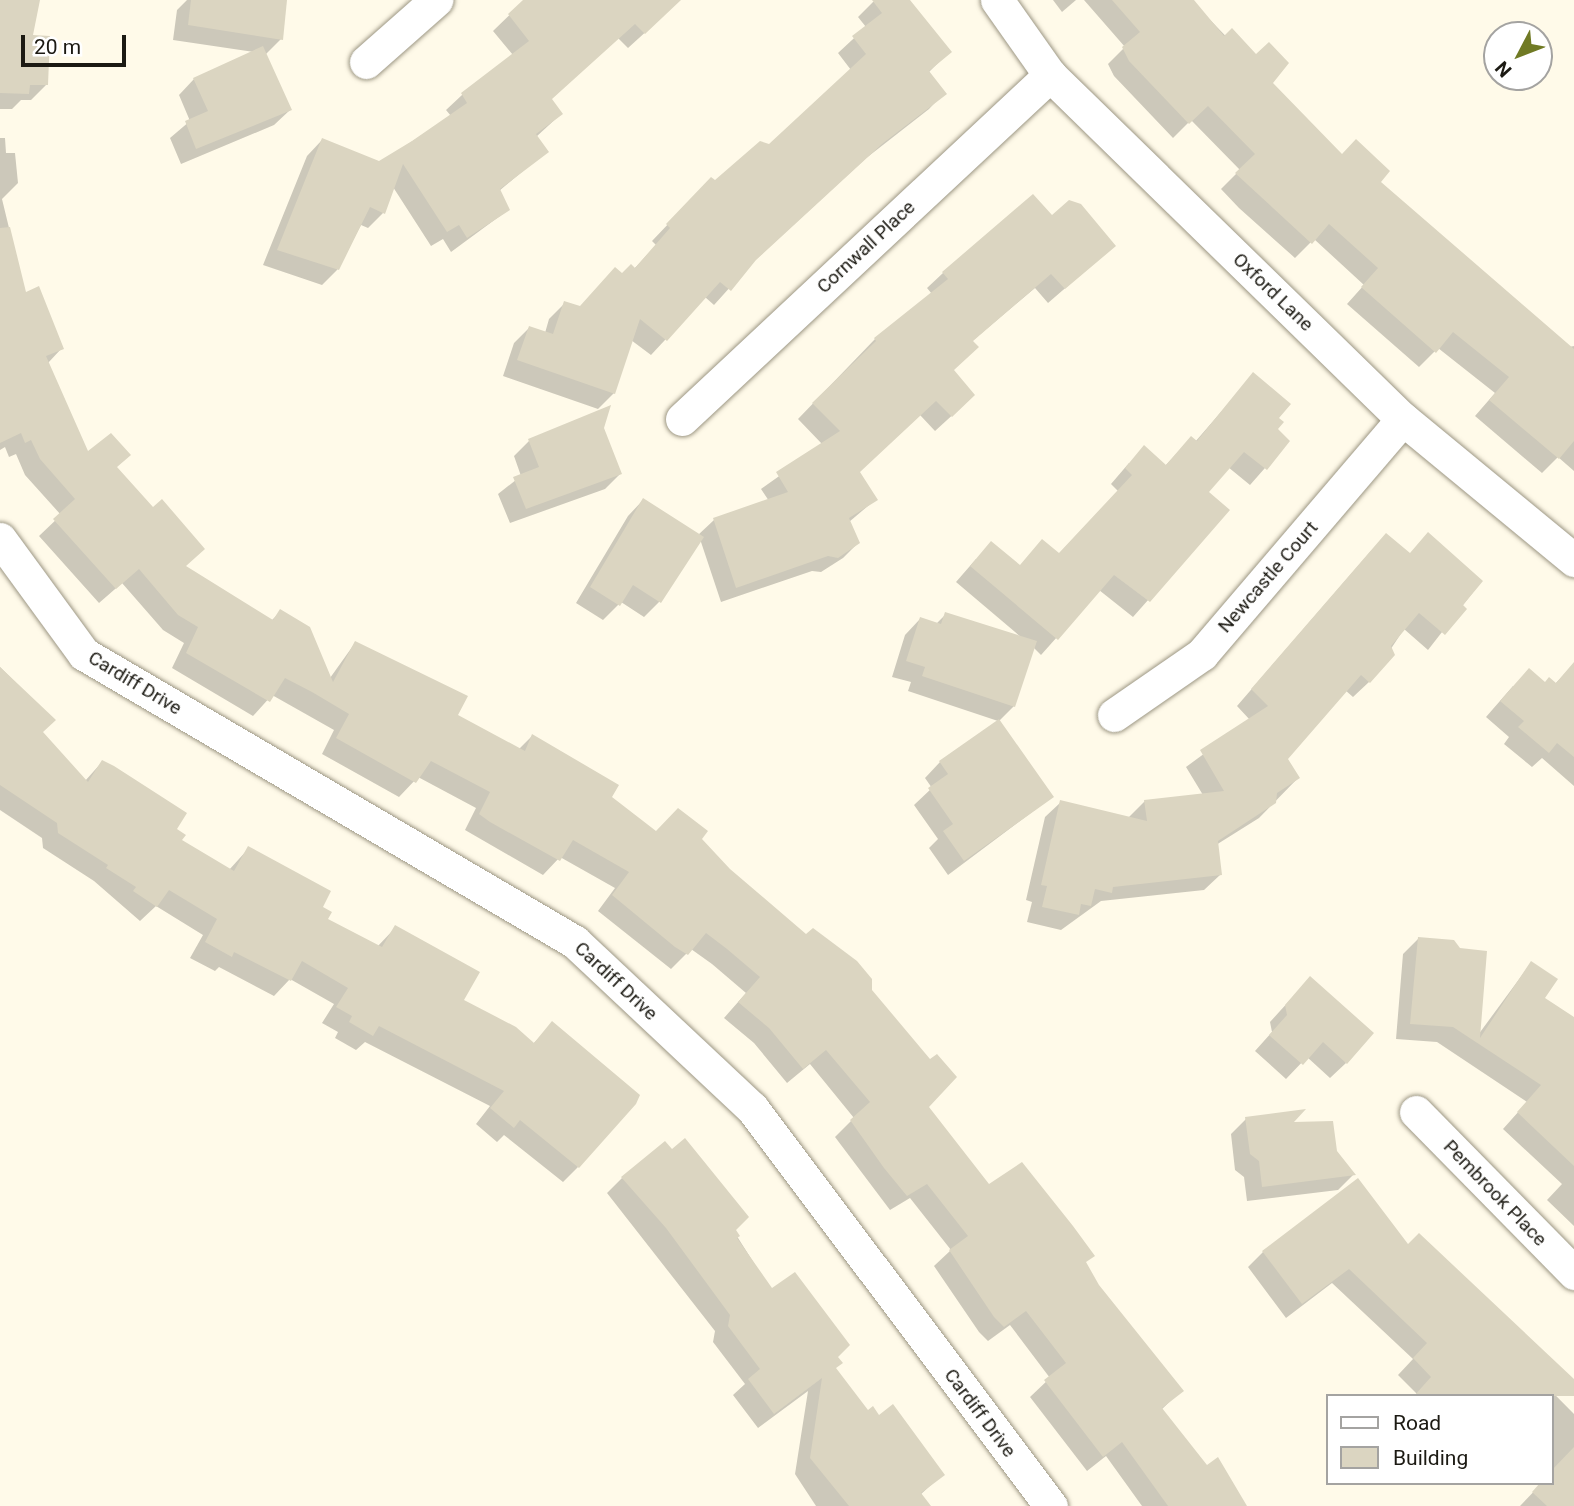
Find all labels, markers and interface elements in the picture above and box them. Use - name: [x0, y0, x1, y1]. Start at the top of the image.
- scale bar: [24, 21, 130, 65]
- north arrow: [1483, 21, 1553, 91]
- text: 20 m: [34, 35, 81, 59]
- text: N: [1490, 56, 1517, 82]
- street label: Cornwall Place: [812, 196, 920, 298]
- street label: Oxford Lane: [1228, 248, 1318, 336]
- street label: Newcastle Court: [1213, 517, 1323, 637]
- street label: Cardiff Drive: [84, 646, 186, 720]
- street label: Cardiff Drive: [570, 937, 662, 1025]
- street label: Pembrook Place: [1439, 1135, 1551, 1251]
- street label: Cardiff Drive: [939, 1364, 1021, 1462]
- legend: [1326, 1394, 1553, 1485]
- text: Road: [1393, 1411, 1441, 1435]
- text: Building: [1393, 1446, 1468, 1470]

